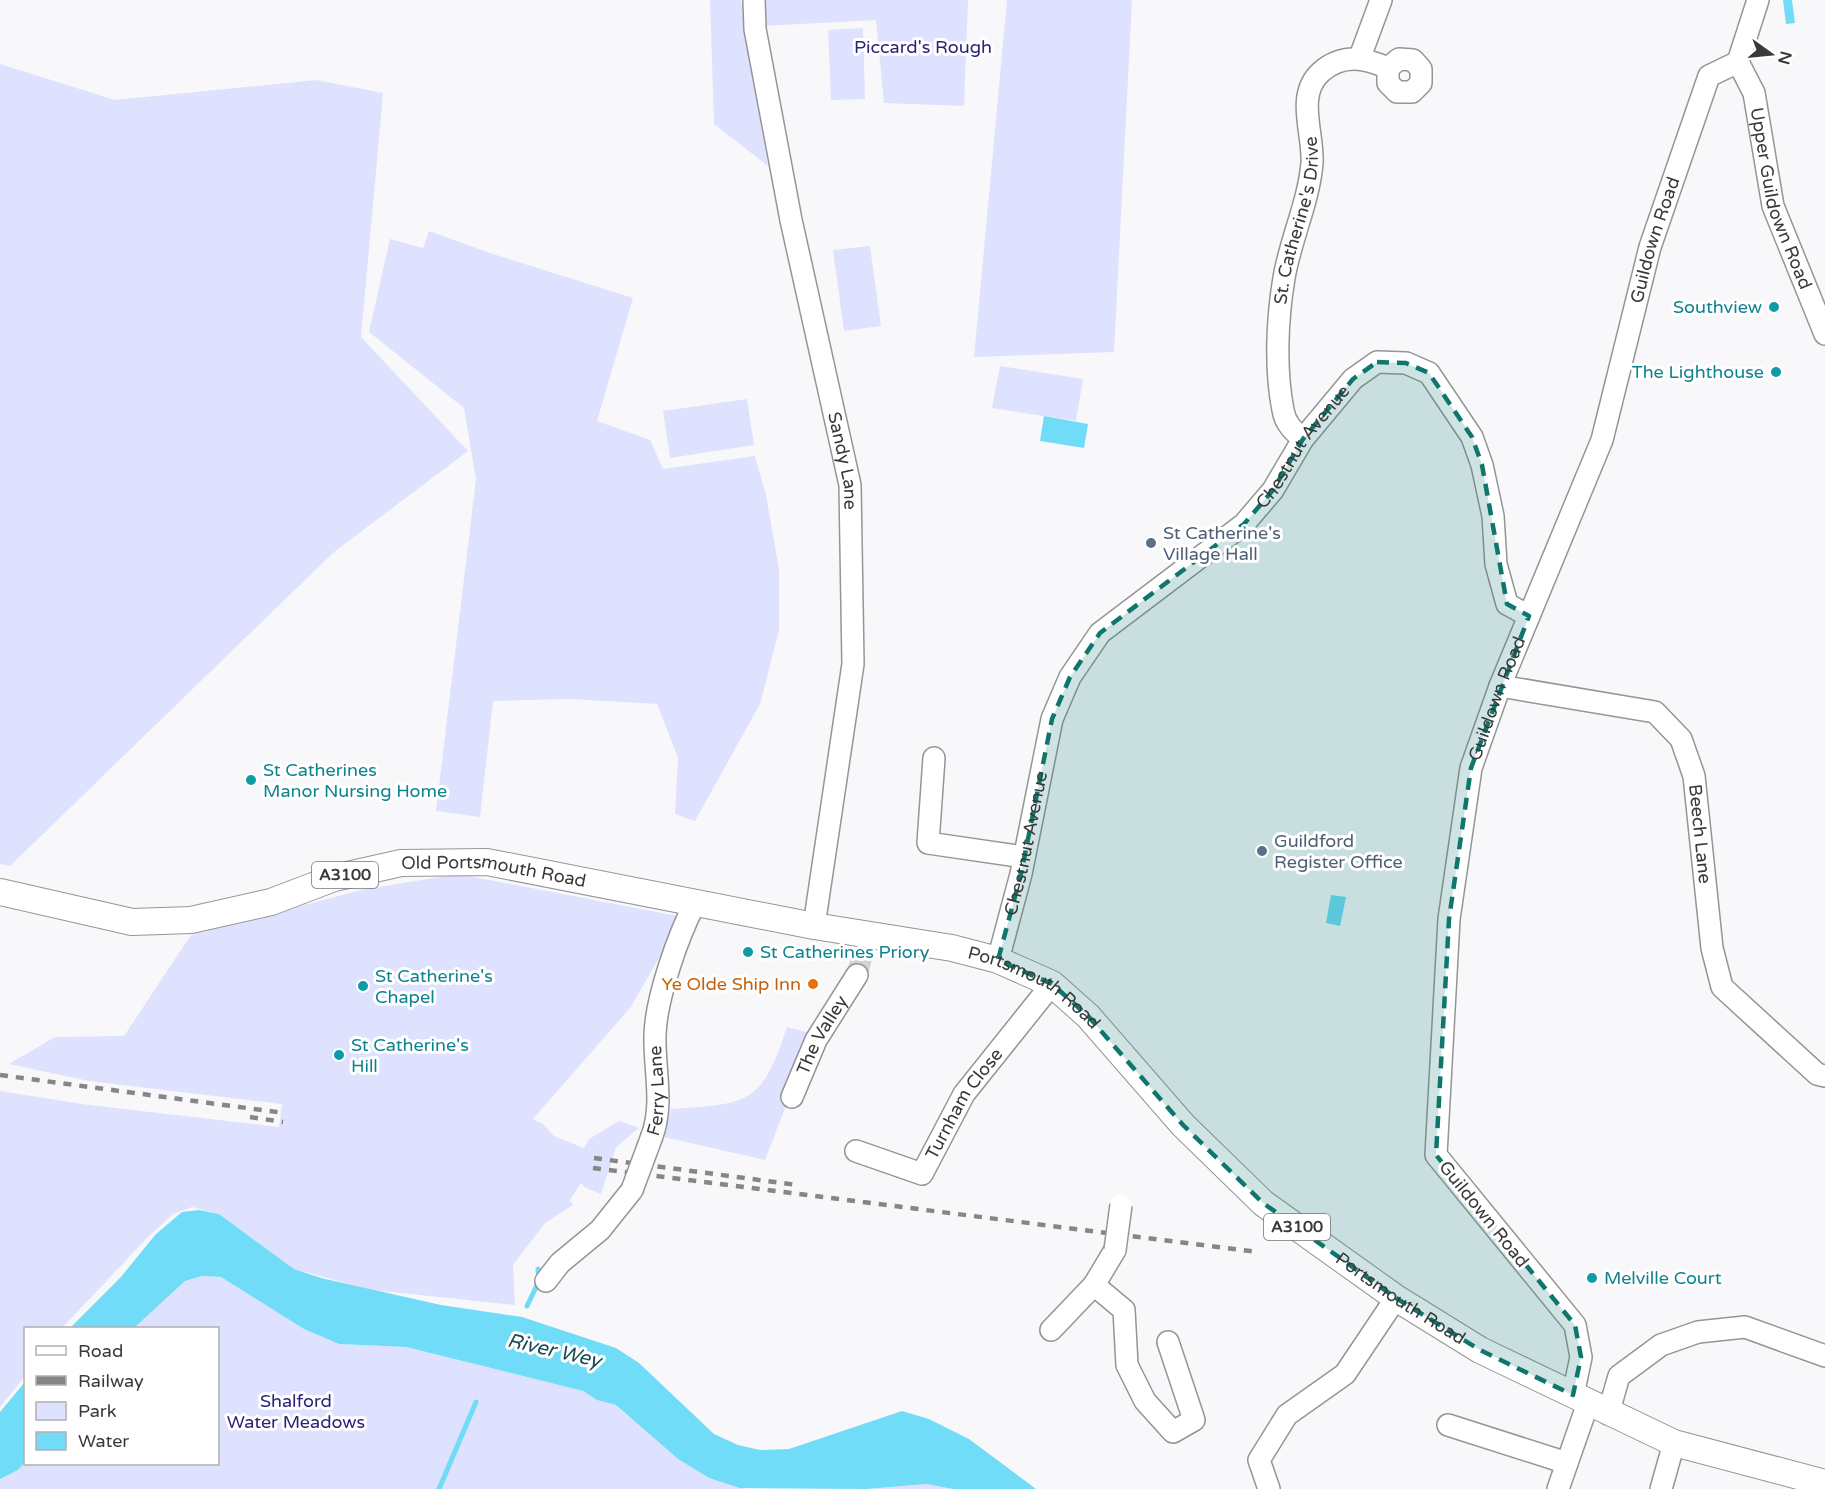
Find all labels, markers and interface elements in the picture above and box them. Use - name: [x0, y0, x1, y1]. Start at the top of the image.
- north arrow: [1741, 24, 1801, 84]
- park label: Piccard's Rough: [854, 36, 992, 58]
- text: N: [1773, 49, 1796, 66]
- street label: Upper Guildown Road: [1746, 106, 1817, 293]
- street label: St. Catherine's Drive: [1269, 135, 1323, 305]
- street label: Guildown Road: [1625, 174, 1684, 306]
- place label: Southview: [1673, 296, 1762, 318]
- marker: Southview: [1767, 300, 1781, 314]
- place label: The Lighthouse: [1632, 361, 1764, 383]
- marker: The Lighthouse: [1769, 365, 1783, 379]
- street label: Chestnut Avenue: [1251, 380, 1354, 513]
- street label: Sandy Lane: [823, 410, 862, 510]
- place label: St Catherine's Village Hall: [1163, 522, 1281, 565]
- marker: St Catherine's Village Hall: [1144, 536, 1158, 550]
- street label: Guildown Road: [1463, 633, 1530, 764]
- place label: St Catherines Manor Nursing Home: [263, 759, 447, 802]
- street label: Chestnut Avenue: [999, 769, 1052, 918]
- marker: St Catherines Manor Nursing Home: [244, 773, 258, 787]
- street label: Beech Lane: [1684, 783, 1716, 885]
- place label: Guildford Register Office: [1274, 830, 1403, 873]
- marker: Guildford Register Office: [1255, 844, 1269, 858]
- street label: Old Portsmouth Road: [401, 850, 588, 892]
- road number: A3100: [312, 862, 378, 888]
- place label: St Catherines Priory: [760, 941, 930, 963]
- street label: Portsmouth Road: [965, 942, 1105, 1033]
- marker: St Catherines Priory: [741, 945, 755, 959]
- place label: St Catherine's Chapel: [375, 965, 493, 1008]
- place label: Ye Olde Ship Inn: [662, 973, 801, 995]
- marker: Ye Olde Ship Inn: [806, 977, 820, 991]
- marker: St Catherine's Chapel: [356, 979, 370, 993]
- street label: The Valley: [792, 991, 853, 1078]
- place label: St Catherine's Hill: [351, 1034, 469, 1077]
- street label: Turnham Close: [921, 1044, 1007, 1163]
- street label: Ferry Lane: [642, 1045, 669, 1138]
- marker: St Catherine's Hill: [332, 1048, 346, 1062]
- street label: Guildown Road: [1434, 1156, 1534, 1272]
- road number: A3100: [1264, 1214, 1330, 1240]
- street label: Portsmouth Road: [1331, 1247, 1470, 1349]
- place label: Melville Court: [1604, 1267, 1722, 1289]
- marker: Melville Court: [1585, 1271, 1599, 1285]
- legend: [24, 1327, 219, 1465]
- water label: River Wey: [505, 1329, 605, 1374]
- text: Road: [78, 1340, 123, 1362]
- text: Railway: [78, 1370, 144, 1392]
- park label: Shalford Water Meadows: [227, 1390, 365, 1433]
- text: Park: [78, 1400, 117, 1422]
- text: Water: [78, 1430, 129, 1452]

